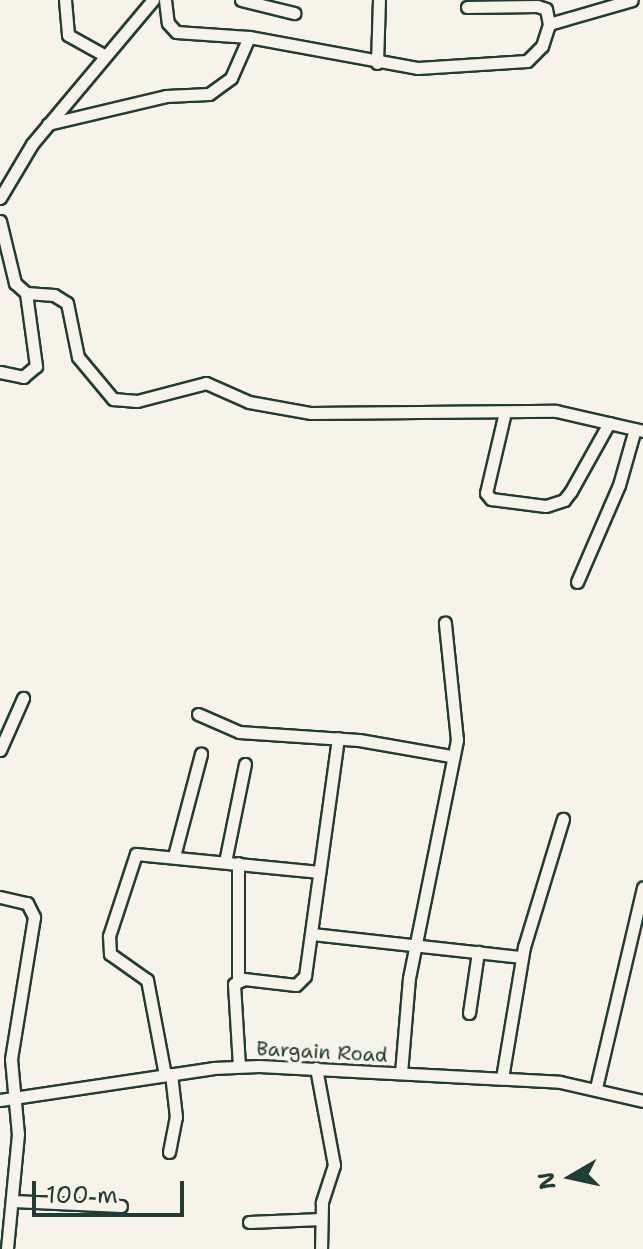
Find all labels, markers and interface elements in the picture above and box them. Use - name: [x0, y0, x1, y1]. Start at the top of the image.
- street label: Bargain Road: [256, 1037, 388, 1067]
- north arrow: [531, 1137, 611, 1217]
- scale bar: [36, 1165, 188, 1215]
- text: N: [531, 1170, 562, 1192]
- text: 100 m: [46, 1179, 118, 1211]

